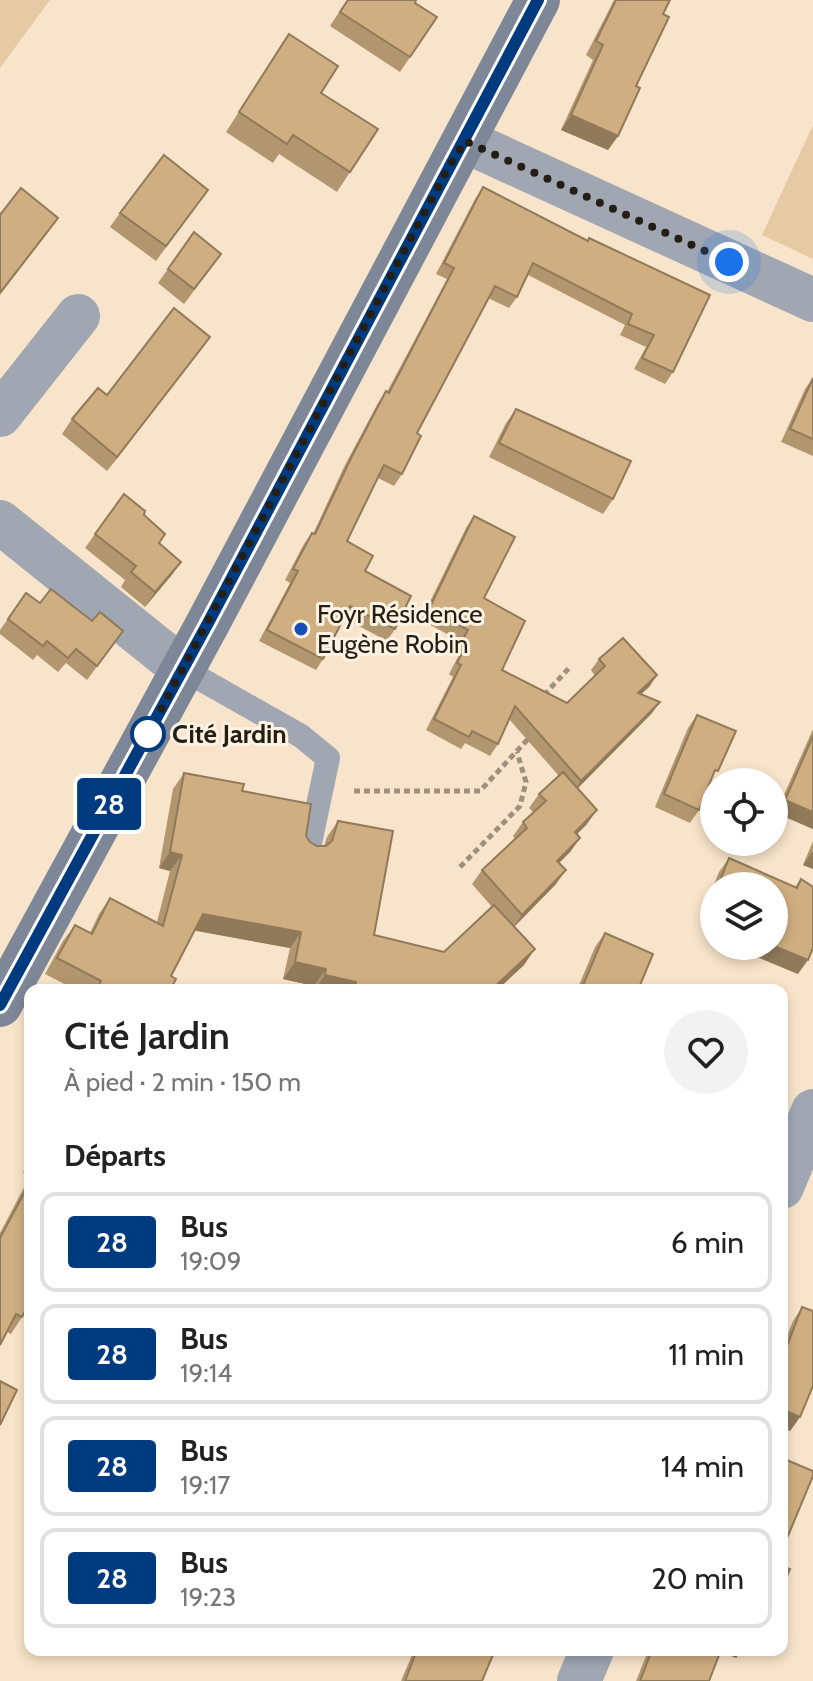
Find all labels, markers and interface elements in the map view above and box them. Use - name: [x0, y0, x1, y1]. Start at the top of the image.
- your location: [709, 242, 749, 282]
- place label: Foyr Résidence Eugène Robin: [317, 598, 483, 660]
- marker: Foyr Résidence Eugène Robin: [292, 620, 310, 638]
- marker: Cité Jardin: [131, 717, 165, 751]
- place label: Cité Jardin: [172, 718, 287, 750]
- map controls: [700, 768, 788, 960]
- button: locate: [700, 768, 788, 856]
- line badge: 28: [73, 778, 145, 830]
- text: 28: [93, 787, 125, 821]
- button: layers: [700, 872, 788, 960]
- button: heart: [664, 1010, 748, 1094]
- text: Cité Jardin: [64, 1012, 230, 1059]
- text: À pied · 2 min · 150 m: [64, 1066, 301, 1098]
- text: Départs: [64, 1137, 166, 1174]
- text: Bus: [180, 1208, 228, 1245]
- text: 6 min: [671, 1224, 744, 1261]
- text: 28: [96, 1225, 128, 1259]
- text: 19:09: [180, 1245, 242, 1277]
- text: Bus: [180, 1320, 228, 1357]
- text: 11 min: [668, 1336, 744, 1373]
- text: 28: [96, 1337, 128, 1371]
- text: 19:14: [180, 1357, 232, 1389]
- text: Bus: [180, 1432, 228, 1469]
- text: 14 min: [661, 1448, 744, 1485]
- text: 28: [96, 1449, 128, 1483]
- text: 19:17: [180, 1469, 230, 1501]
- text: Bus: [180, 1544, 228, 1581]
- text: 20 min: [651, 1560, 744, 1597]
- text: 28: [96, 1561, 128, 1595]
- text: 19:23: [180, 1581, 236, 1613]

